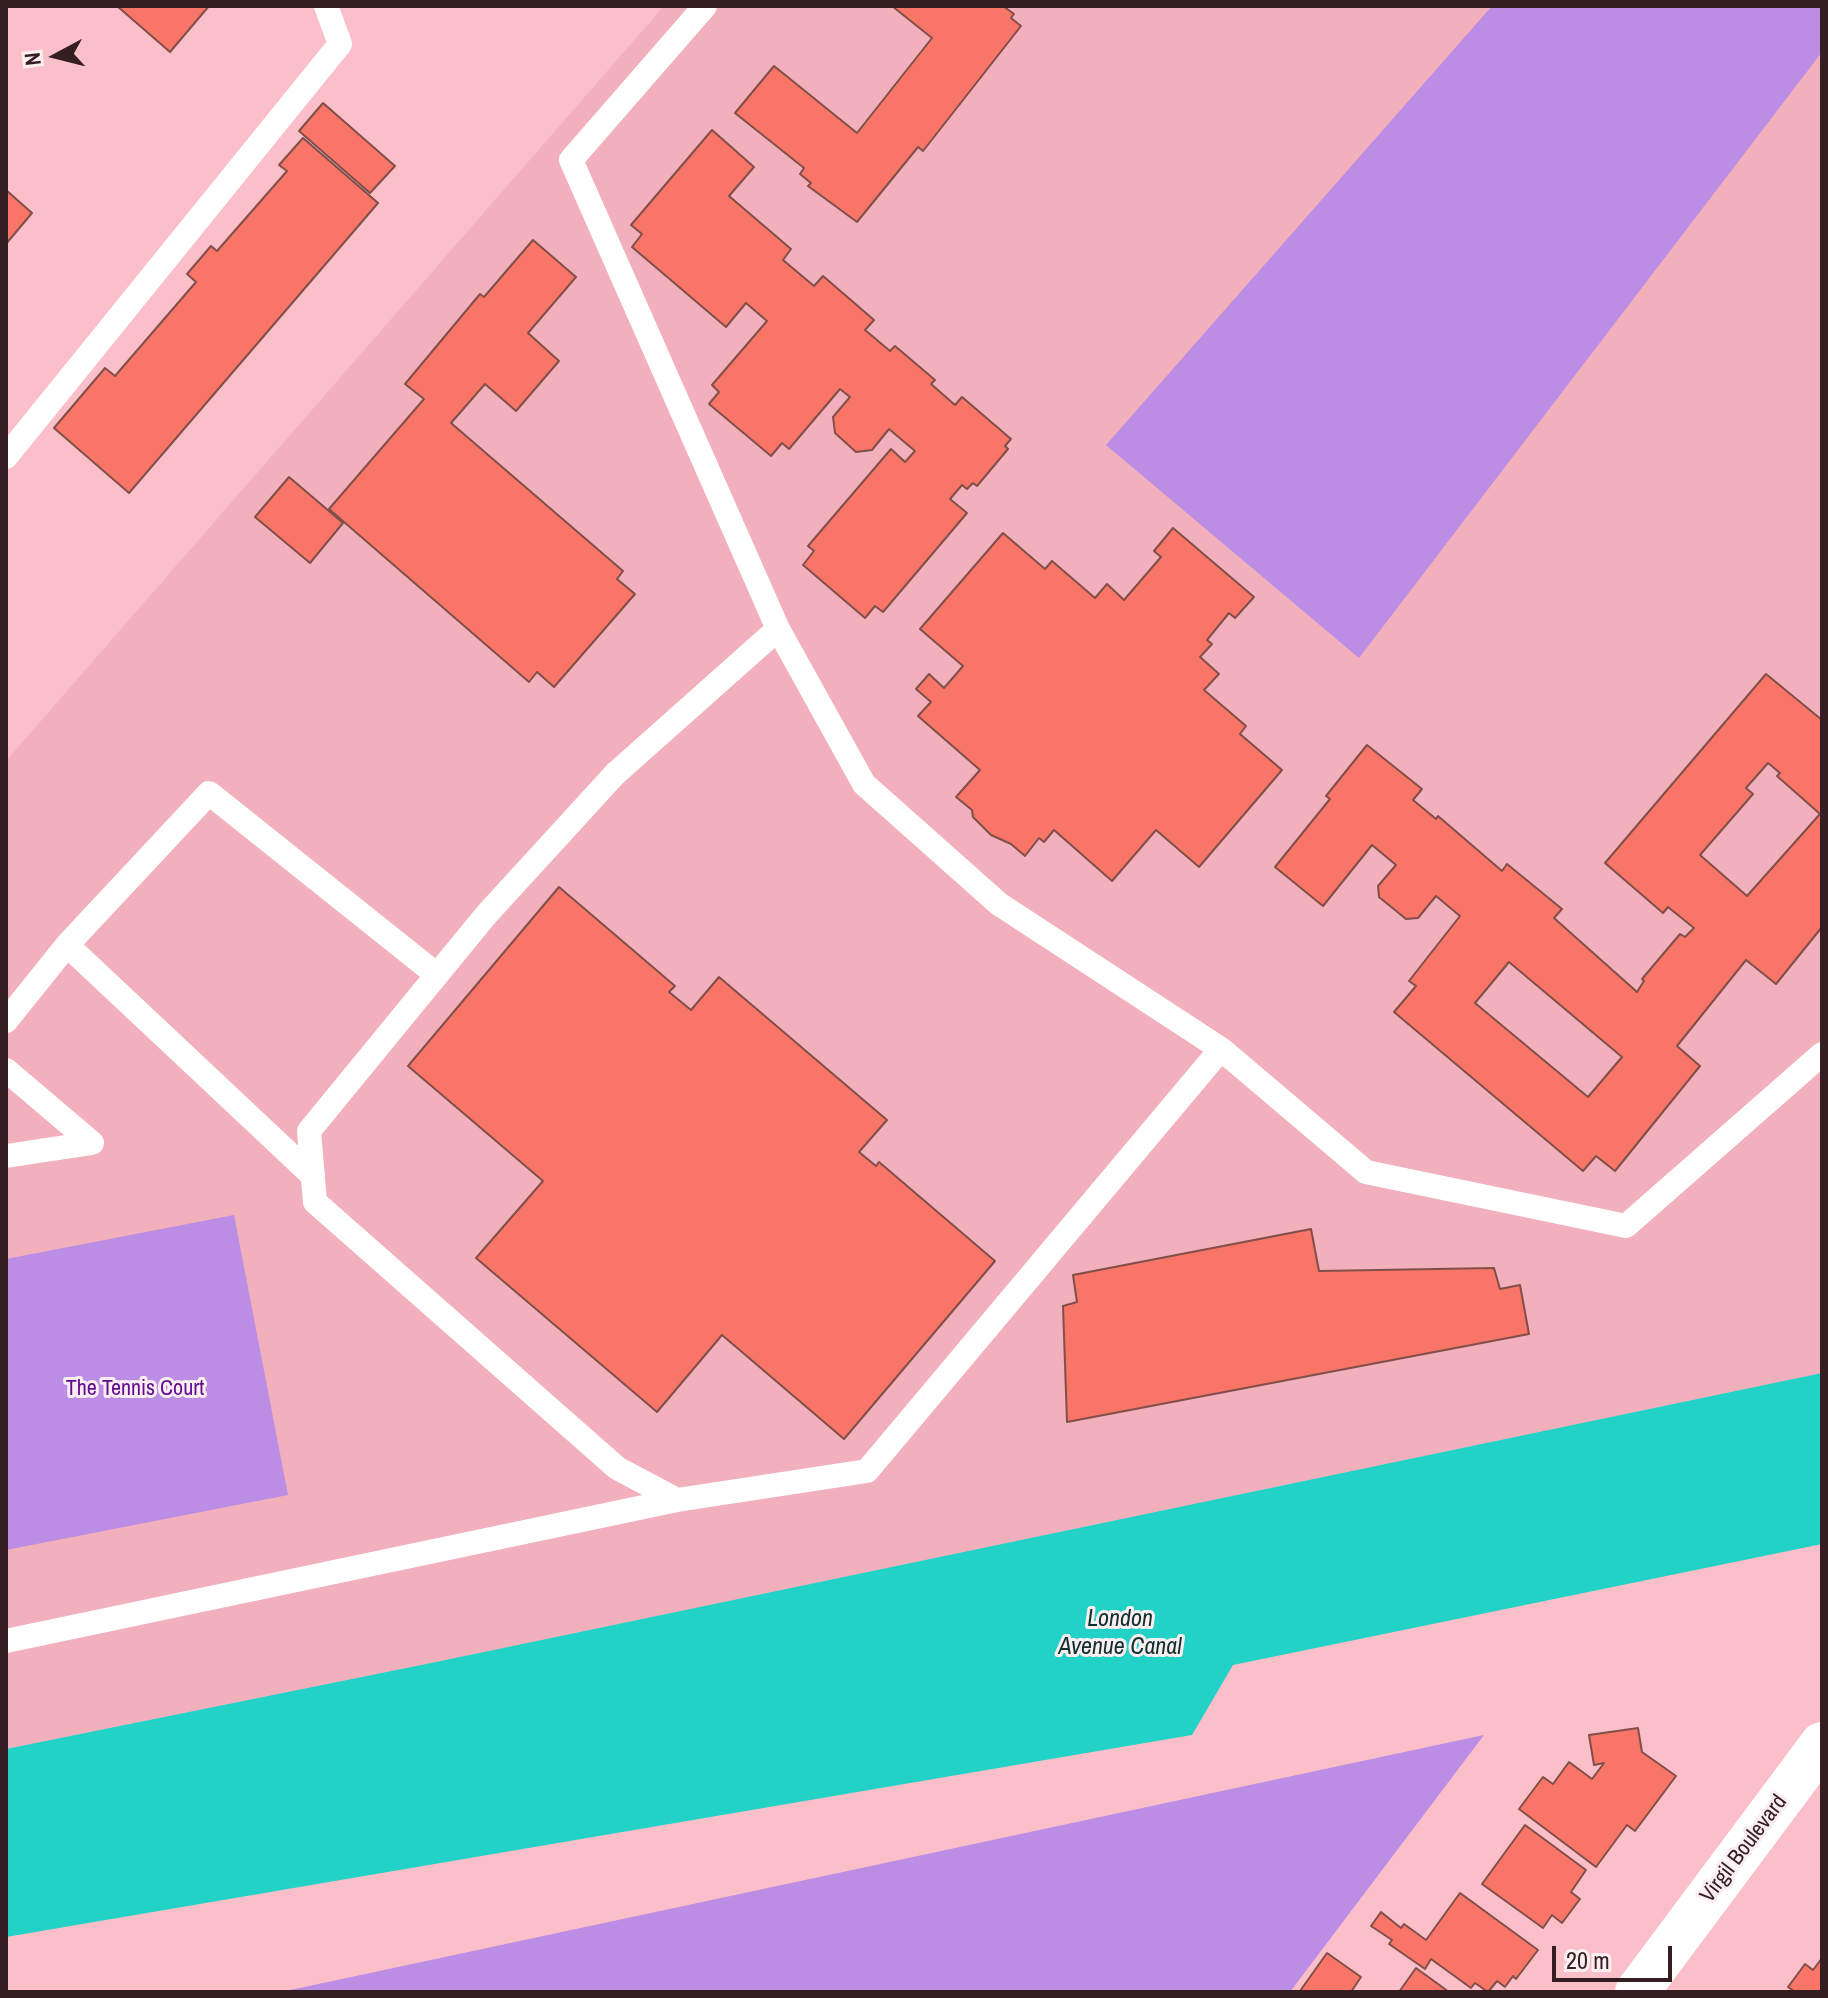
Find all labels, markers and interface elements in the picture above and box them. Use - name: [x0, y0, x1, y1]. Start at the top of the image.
- north arrow: [16, 16, 96, 96]
- text: N: [16, 51, 48, 67]
- park label: The Tennis Court: [66, 1376, 204, 1402]
- water label: London Avenue Canal: [1058, 1606, 1182, 1662]
- street label: Virgil Boulevard: [1695, 1790, 1793, 1908]
- scale bar: [1556, 1930, 1676, 1980]
- text: 20 m: [1566, 1944, 1610, 1976]

